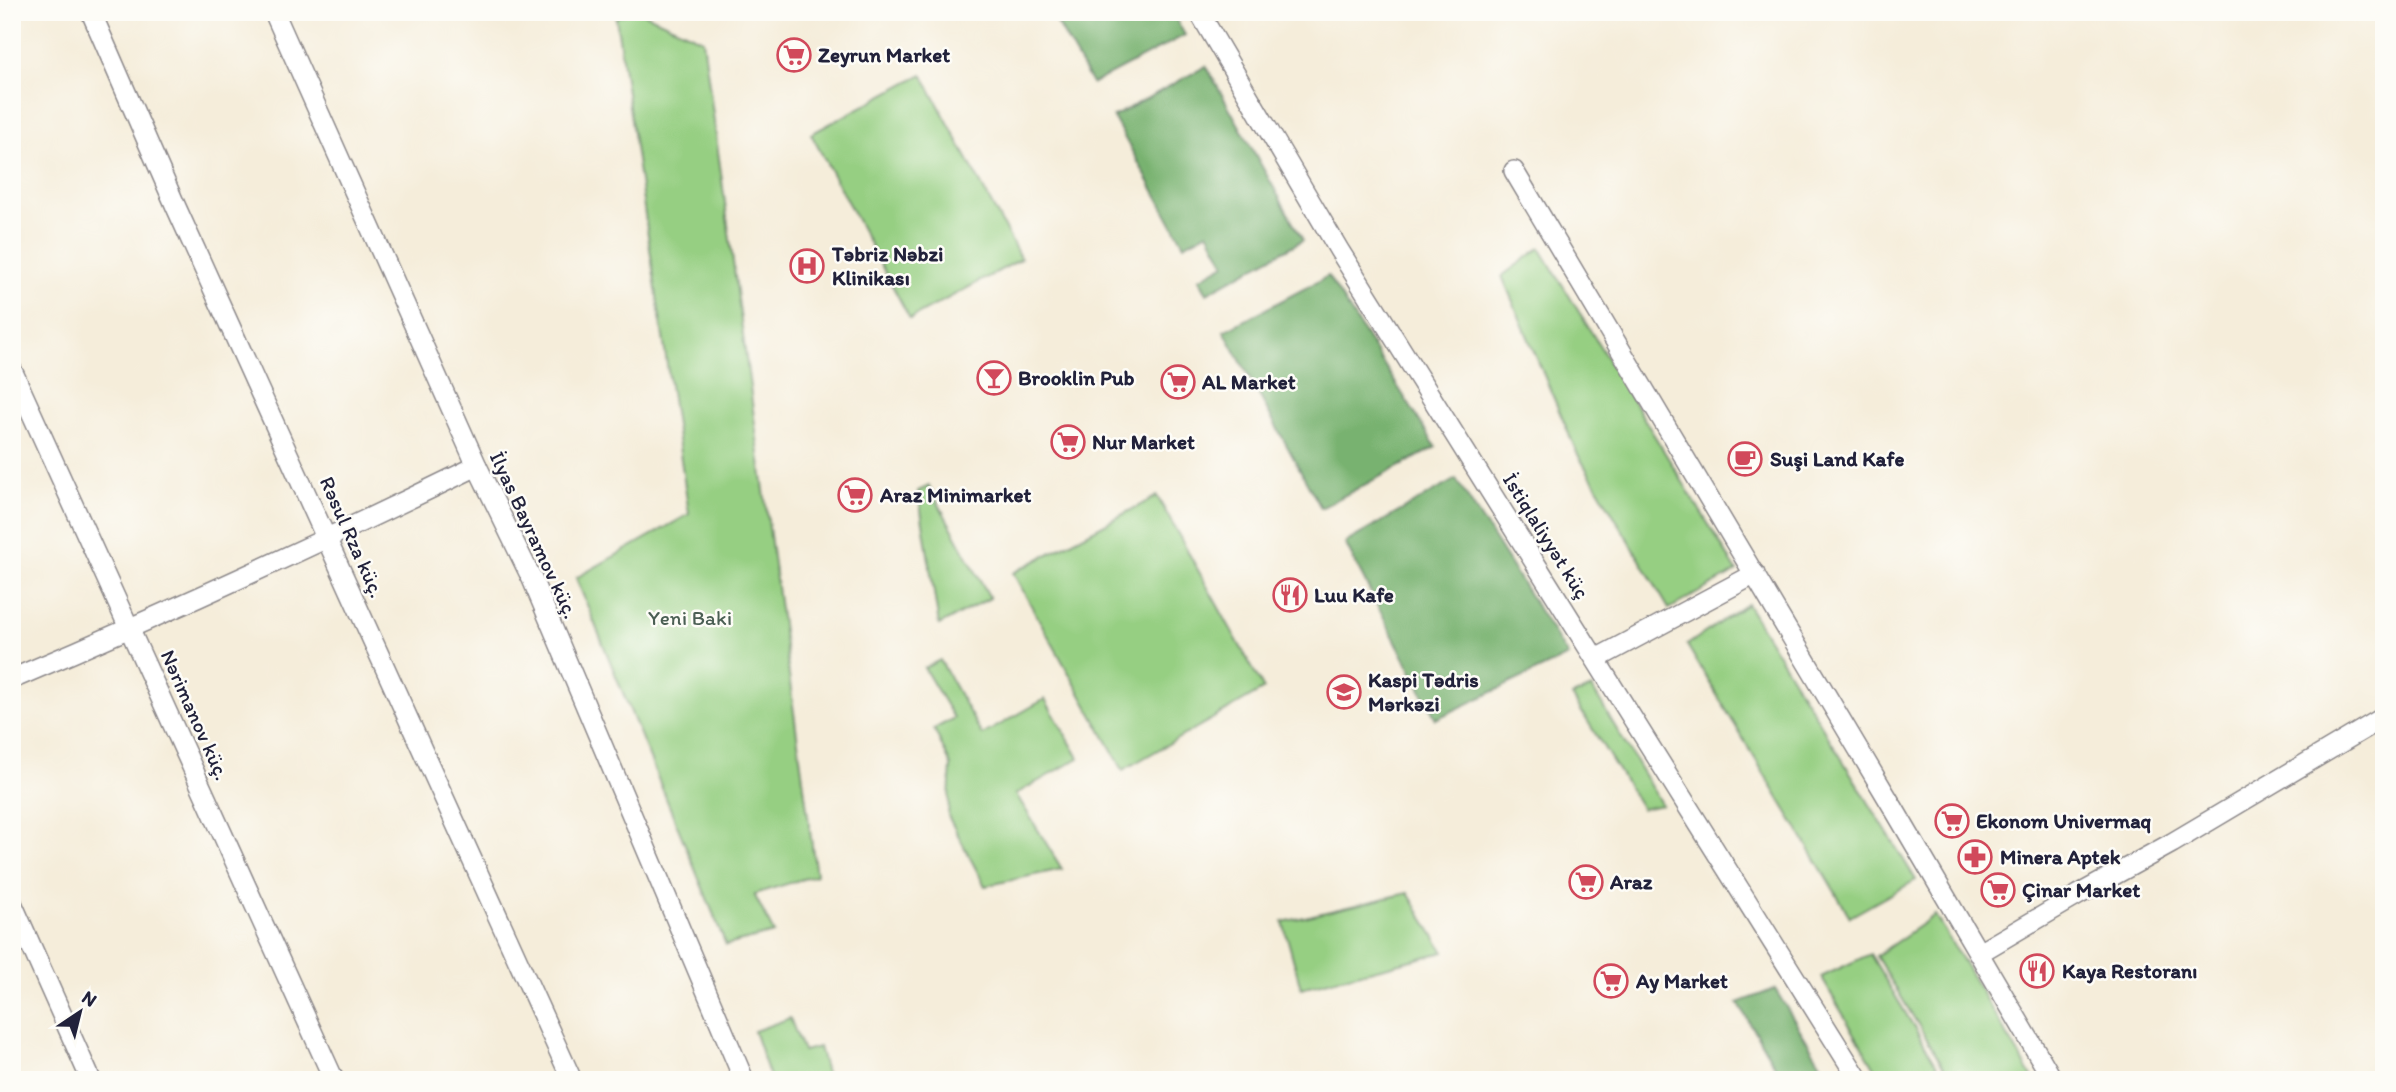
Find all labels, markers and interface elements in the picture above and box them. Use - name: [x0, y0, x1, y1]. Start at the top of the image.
- supermarket icon: Zeyrun Market: [775, 36, 813, 74]
- place label: Zeyrun Market: [818, 42, 950, 68]
- place label: Təbriz Nəbzi Klinikası: [831, 241, 943, 290]
- hospital icon: Təbriz Nəbzi Klinikası: [788, 247, 826, 285]
- bar icon: Brooklin Pub: [975, 359, 1013, 397]
- supermarket icon: AL Market: [1159, 363, 1197, 401]
- place label: Brooklin Pub: [1018, 365, 1135, 390]
- place label: AL Market: [1201, 369, 1296, 394]
- supermarket icon: Nur Market: [1049, 423, 1087, 461]
- place label: Nur Market: [1092, 429, 1195, 454]
- cafe icon: Suşi Land Kafe: [1726, 440, 1764, 478]
- place label: Suşi Land Kafe: [1770, 446, 1905, 472]
- street label: İlyas Bayramov küç.: [485, 447, 584, 622]
- street label: İstiqlaliyyət küç: [1498, 468, 1595, 603]
- street label: Rəsul Rza küç.: [315, 472, 390, 601]
- supermarket icon: Araz Minimarket: [836, 476, 874, 514]
- place label: Araz Minimarket: [879, 482, 1031, 507]
- restaurant icon: Luu Kafe: [1271, 576, 1309, 614]
- place label: Luu Kafe: [1314, 582, 1394, 607]
- park label: Yeni Baki: [648, 605, 732, 630]
- street label: Nərimanov küç.: [156, 646, 235, 784]
- place label: Kaspi Tədris Mərkəzi: [1368, 667, 1479, 716]
- school or university icon: Kaspi Tədris Mərkəzi: [1325, 673, 1363, 711]
- supermarket icon: Ekonom Univermaq: [1933, 802, 1971, 840]
- place label: Ekonom Univermaq: [1976, 808, 2151, 834]
- pharmacy icon: Minera Aptek: [1956, 838, 1994, 876]
- place label: Minera Aptek: [2000, 844, 2121, 870]
- supermarket icon: Araz: [1567, 863, 1605, 901]
- place label: Araz: [1609, 869, 1653, 894]
- supermarket icon: Çinar Market: [1979, 871, 2017, 909]
- place label: Çinar Market: [2022, 877, 2140, 903]
- restaurant icon: Kaya Restoranı: [2018, 952, 2056, 990]
- place label: Kaya Restoranı: [2062, 958, 2197, 984]
- supermarket icon: Ay Market: [1592, 962, 1630, 1000]
- place label: Ay Market: [1635, 968, 1728, 994]
- north arrow: [46, 976, 116, 1046]
- text: N: [78, 985, 101, 1012]

